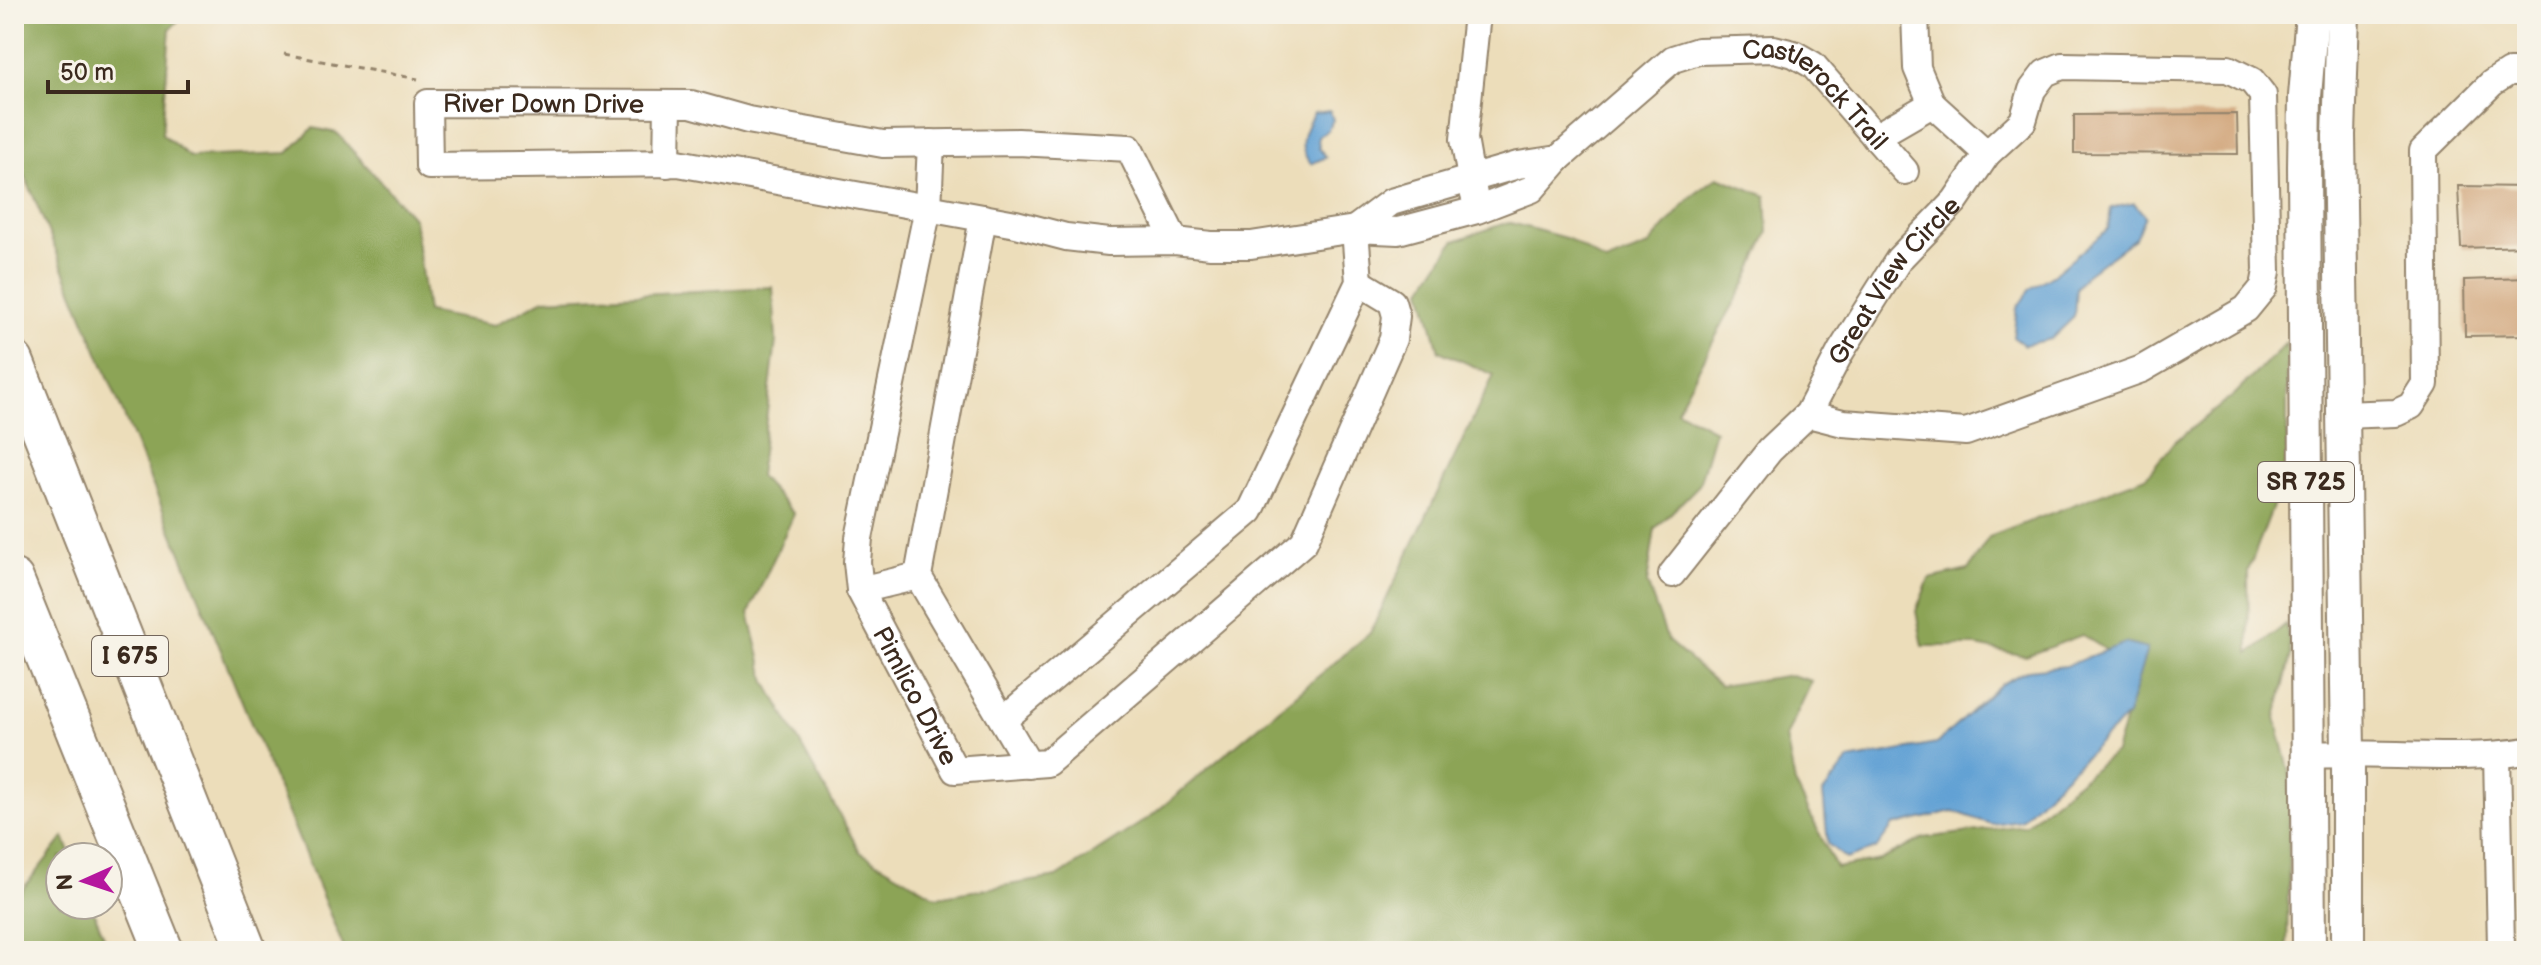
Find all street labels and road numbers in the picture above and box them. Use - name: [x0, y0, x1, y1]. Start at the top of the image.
- street label: Castlerock Trail: [1742, 35, 1894, 157]
- street label: River Down Drive: [443, 89, 644, 121]
- street label: Great View Circle: [1823, 191, 1968, 371]
- road number: SR 725: [2258, 462, 2354, 502]
- street label: Pimlico Drive: [865, 622, 964, 771]
- road number: I 675: [92, 636, 168, 676]

